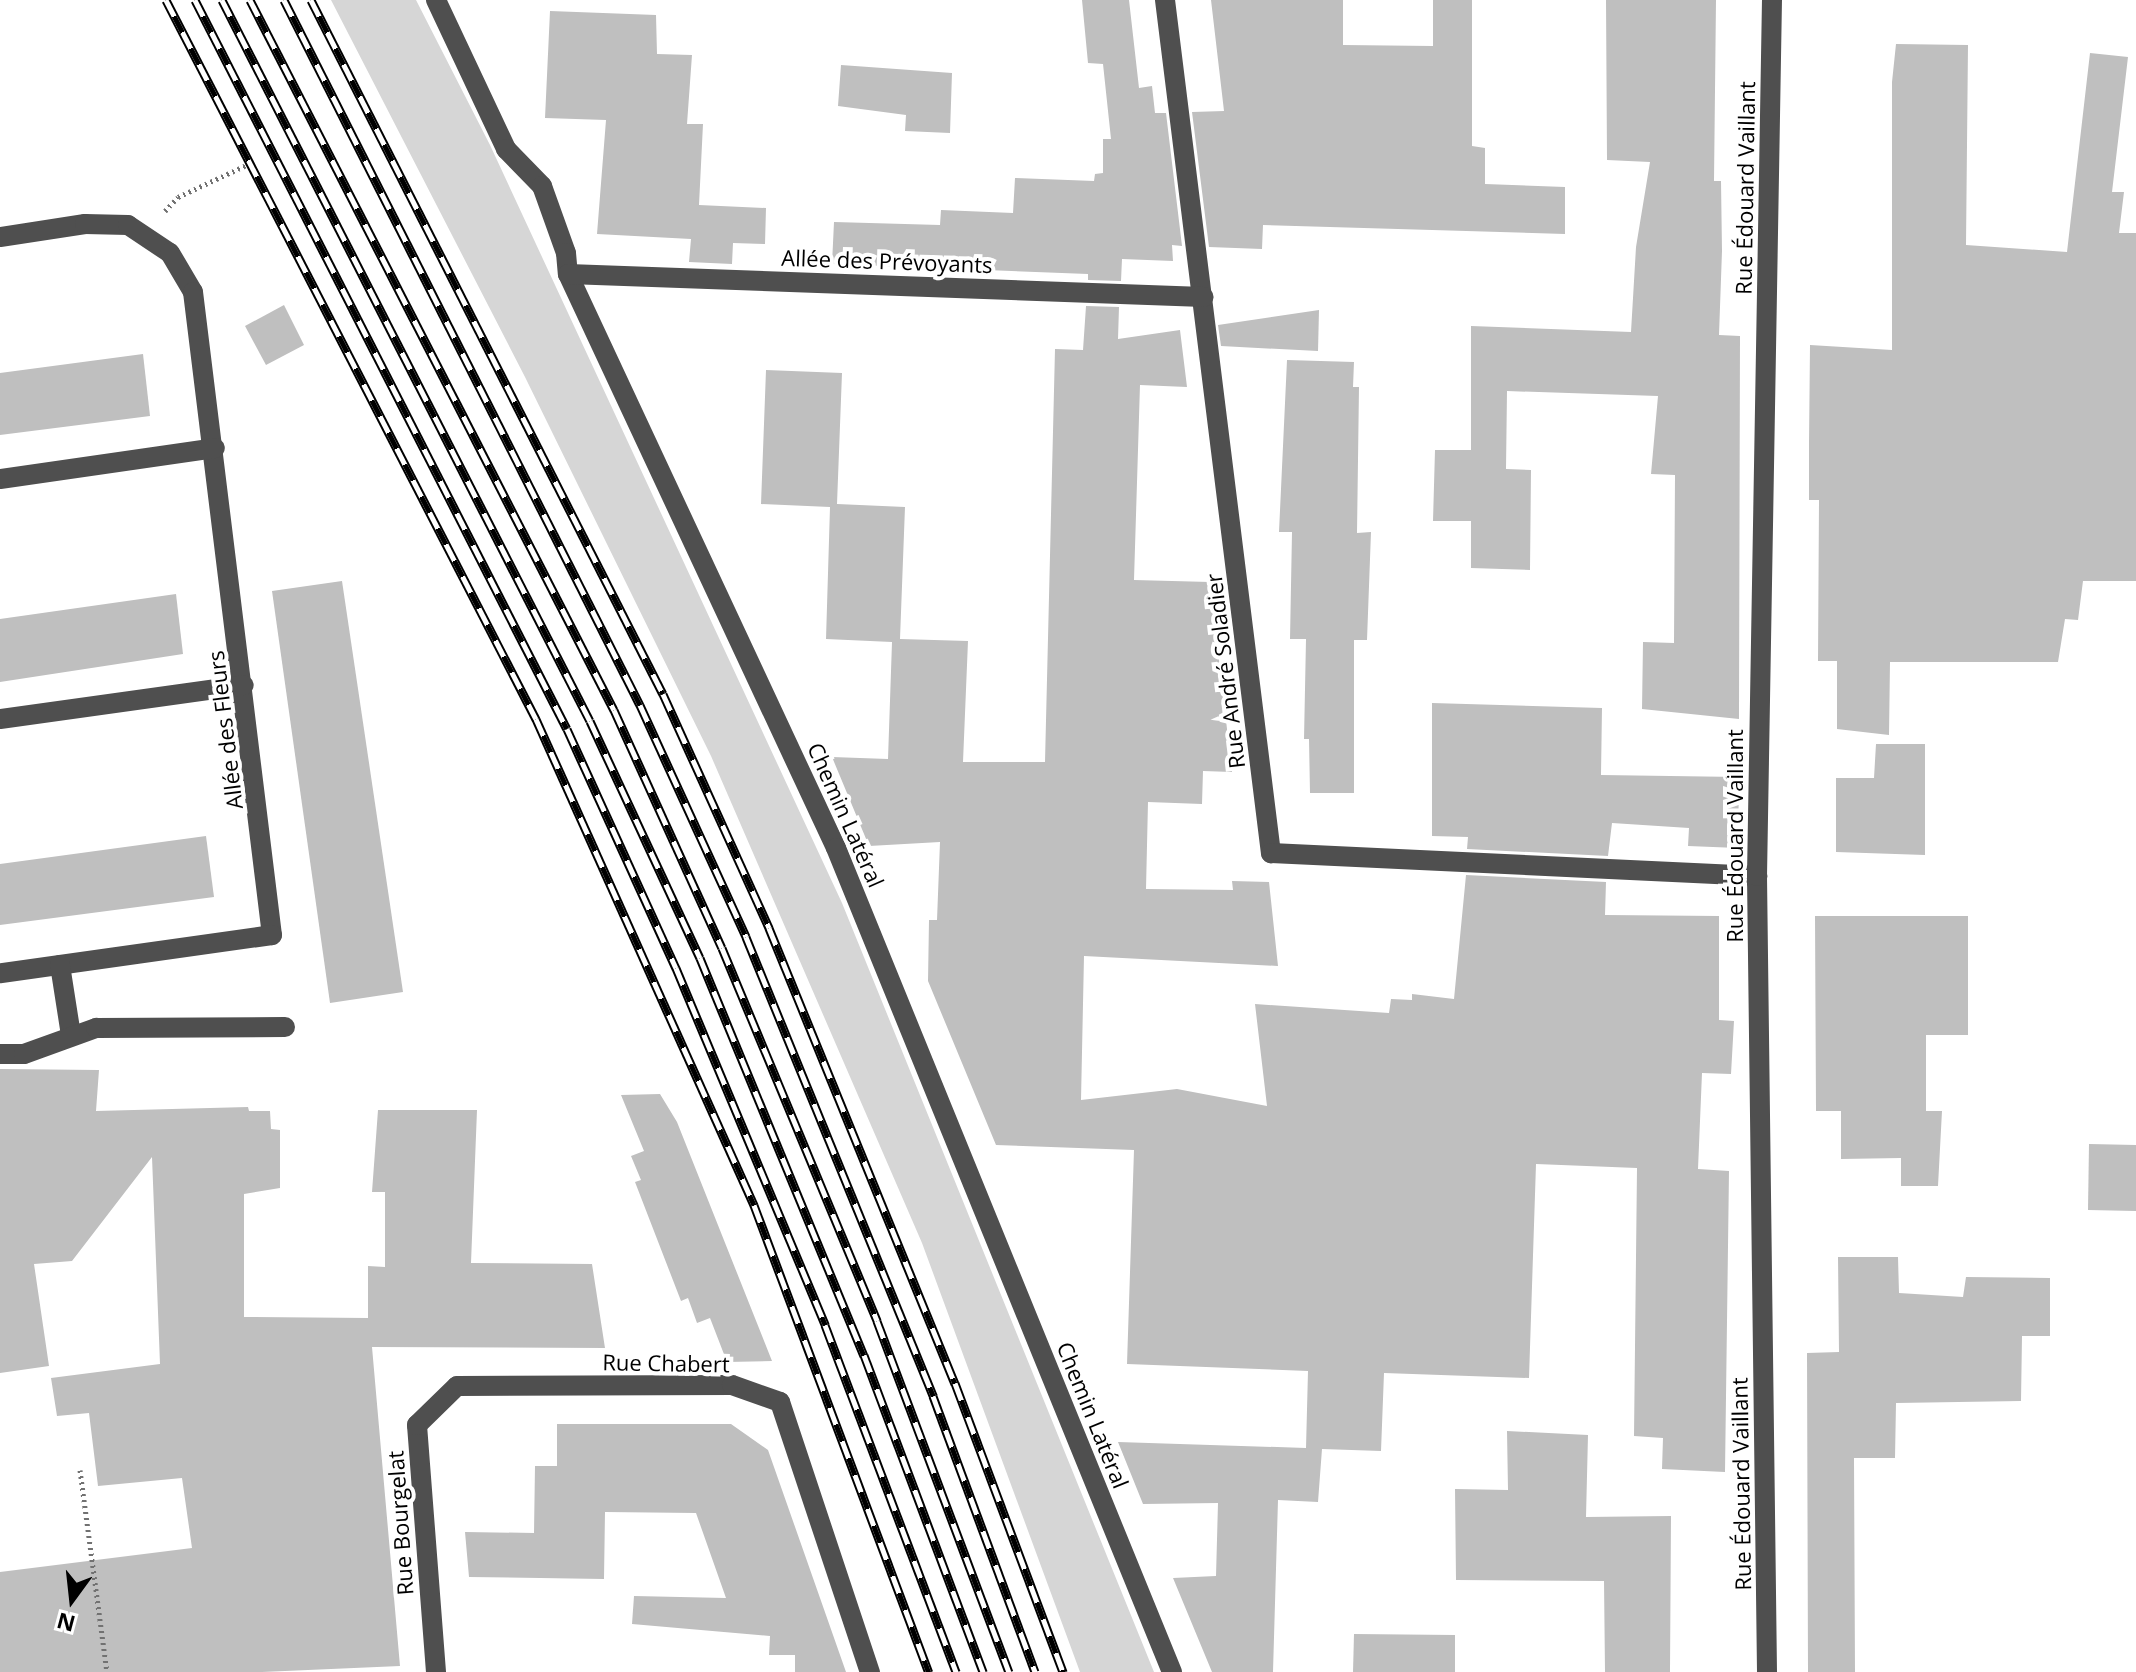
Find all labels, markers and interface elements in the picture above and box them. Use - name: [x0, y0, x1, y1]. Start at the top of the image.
- street label: Rue Édouard Vaillant: [1730, 81, 1760, 295]
- street label: Allée des Prévoyants: [781, 244, 993, 278]
- street label: Rue André Soladier: [1200, 572, 1250, 770]
- street label: Allée des Fleurs: [202, 649, 248, 811]
- street label: Rue Édouard Vaillant: [1722, 729, 1748, 943]
- street label: Chemin Latéral: [802, 739, 890, 891]
- street label: Chemin Latéral: [1052, 1338, 1134, 1492]
- street label: Rue Chabert: [602, 1349, 730, 1377]
- street label: Rue Édouard Vaillant: [1726, 1377, 1756, 1591]
- street label: Rue Bourgelat: [382, 1450, 418, 1596]
- north arrow: [32, 1560, 112, 1640]
- text: N: [53, 1606, 78, 1640]

